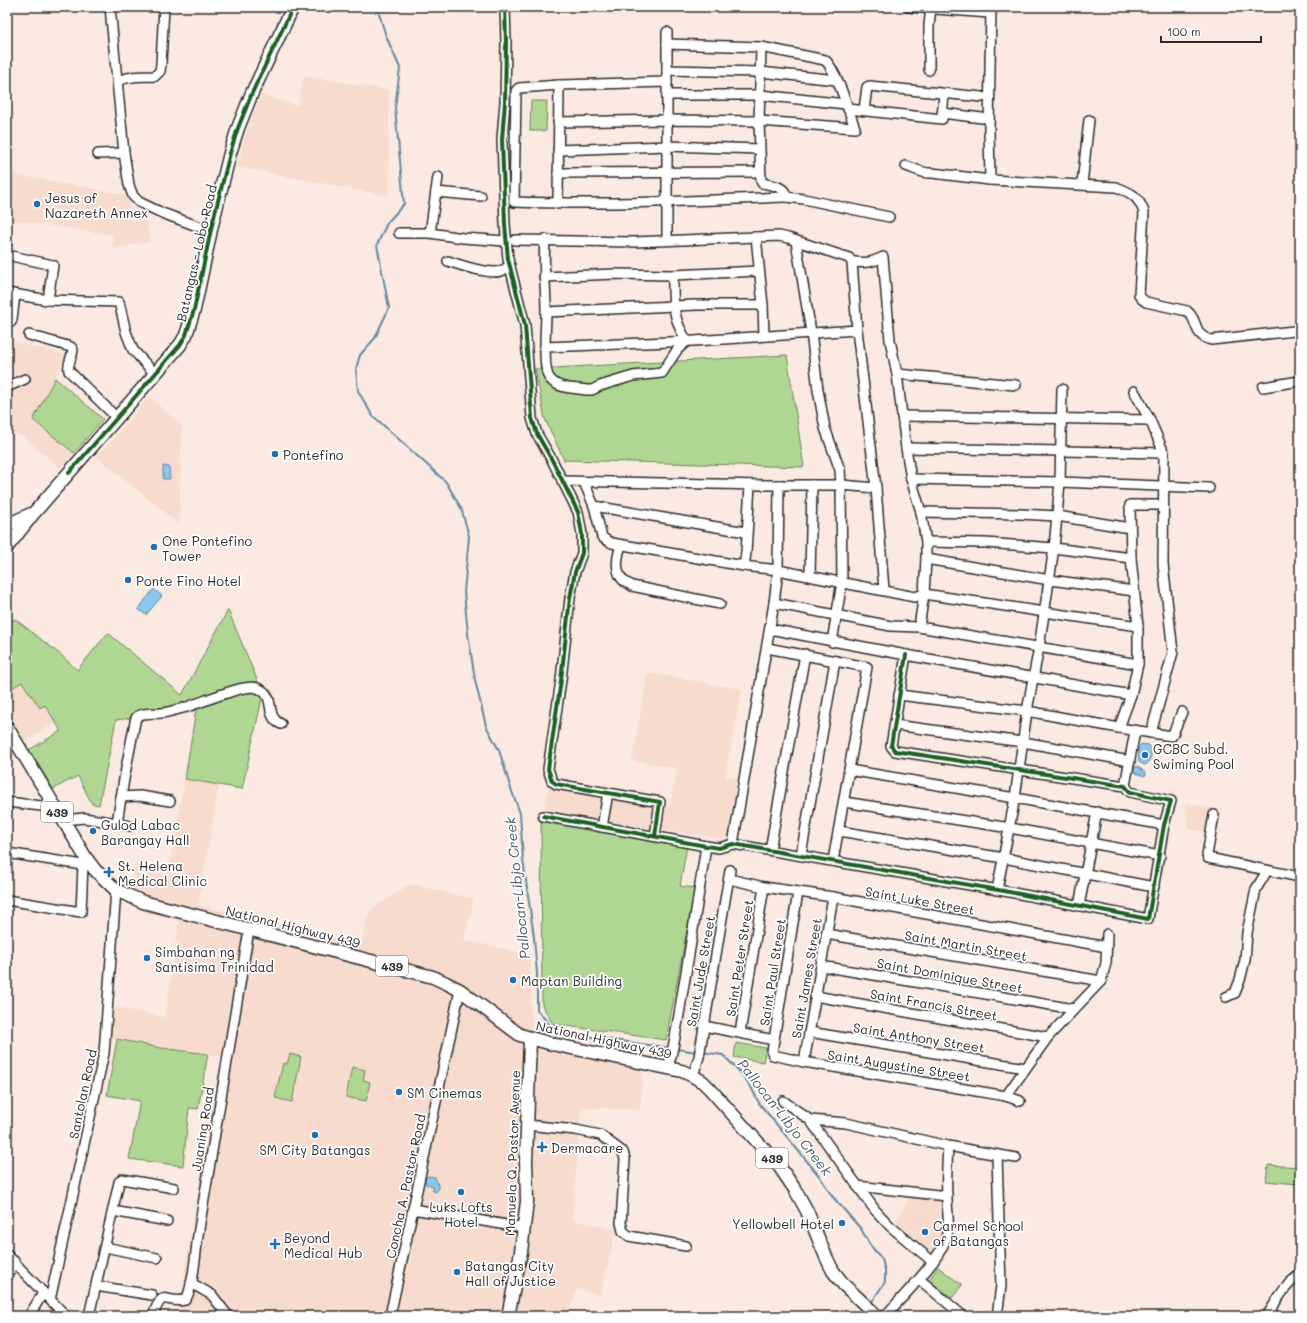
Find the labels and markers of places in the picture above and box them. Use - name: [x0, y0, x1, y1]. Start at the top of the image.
- place label: Jesus of Nazareth Annex: [45, 189, 148, 221]
- marker: Jesus of Nazareth Annex: [32, 199, 42, 209]
- place label: Pontefino: [283, 446, 344, 463]
- marker: Pontefino: [270, 449, 280, 459]
- place label: One Pontefino Tower: [162, 532, 253, 564]
- marker: One Pontefino Tower: [149, 542, 159, 552]
- place label: Ponte Fino Hotel: [136, 572, 241, 589]
- marker: Ponte Fino Hotel: [123, 575, 133, 585]
- place label: GCBC Subd. Swiming Pool: [1153, 740, 1234, 772]
- marker: GCBC Subd. Swiming Pool: [1140, 750, 1150, 760]
- place label: Gulod Labac Barangay Hall: [101, 816, 189, 848]
- marker: Gulod Labac Barangay Hall: [88, 826, 98, 836]
- place label: St. Helena Medical Clinic: [118, 857, 207, 889]
- marker: St. Helena Medical Clinic: [103, 866, 115, 878]
- place label: Simbahan ng Santisima Trinidad: [155, 943, 274, 975]
- marker: Simbahan ng Santisima Trinidad: [142, 953, 152, 963]
- place label: Maptan Building: [521, 972, 622, 989]
- marker: Maptan Building: [508, 975, 518, 985]
- place label: SM Cinemas: [407, 1084, 482, 1101]
- marker: SM Cinemas: [394, 1087, 404, 1097]
- marker: SM City Batangas: [310, 1130, 320, 1140]
- place label: Dermacare: [551, 1139, 623, 1156]
- place label: SM City Batangas: [260, 1141, 370, 1158]
- marker: Dermacare: [536, 1141, 548, 1153]
- marker: Luks Lofts Hotel: [456, 1187, 466, 1197]
- place label: Luks Lofts Hotel: [430, 1198, 492, 1230]
- place label: Yellowbell Hotel: [732, 1215, 834, 1232]
- place label: Carmel School of Batangas: [933, 1217, 1024, 1249]
- marker: Yellowbell Hotel: [837, 1218, 847, 1228]
- marker: Carmel School of Batangas: [920, 1227, 930, 1237]
- place label: Beyond Medical Hub: [284, 1229, 362, 1261]
- marker: Beyond Medical Hub: [269, 1238, 281, 1250]
- place label: Batangas City Hall of Justice: [465, 1257, 556, 1289]
- marker: Batangas City Hall of Justice: [452, 1267, 462, 1277]

